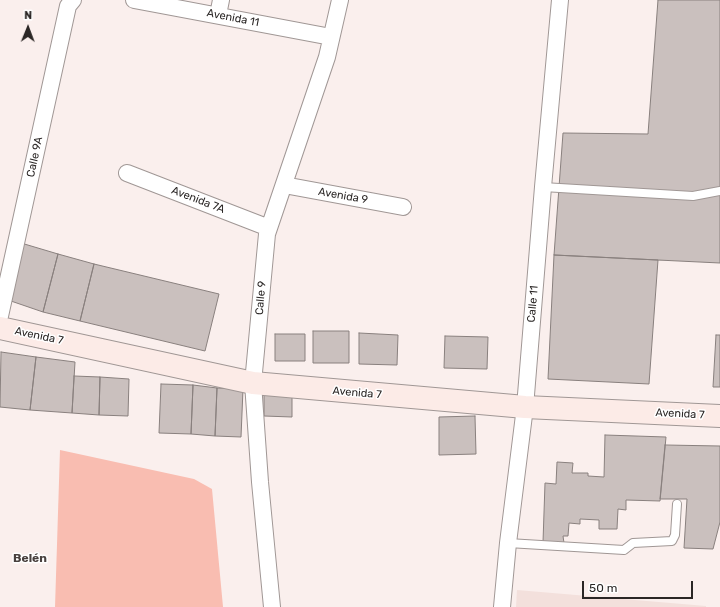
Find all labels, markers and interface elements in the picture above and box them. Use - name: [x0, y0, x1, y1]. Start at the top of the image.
- street label: Avenida 11: [206, 6, 260, 30]
- north arrow: [8, 8, 48, 48]
- text: N: [24, 9, 32, 22]
- street label: Calle 9A: [24, 136, 46, 178]
- street label: Avenida 7A: [169, 184, 227, 216]
- street label: Avenida 9: [317, 185, 369, 207]
- street label: Calle 9: [253, 280, 269, 316]
- street label: Calle 11: [525, 285, 541, 323]
- street label: Avenida 7: [13, 324, 65, 348]
- street label: Avenida 7: [332, 384, 382, 402]
- street label: Avenida 7: [655, 406, 705, 422]
- district label: Belén: [13, 552, 47, 566]
- scale bar: [584, 573, 695, 599]
- text: 50 m: [589, 581, 617, 595]

